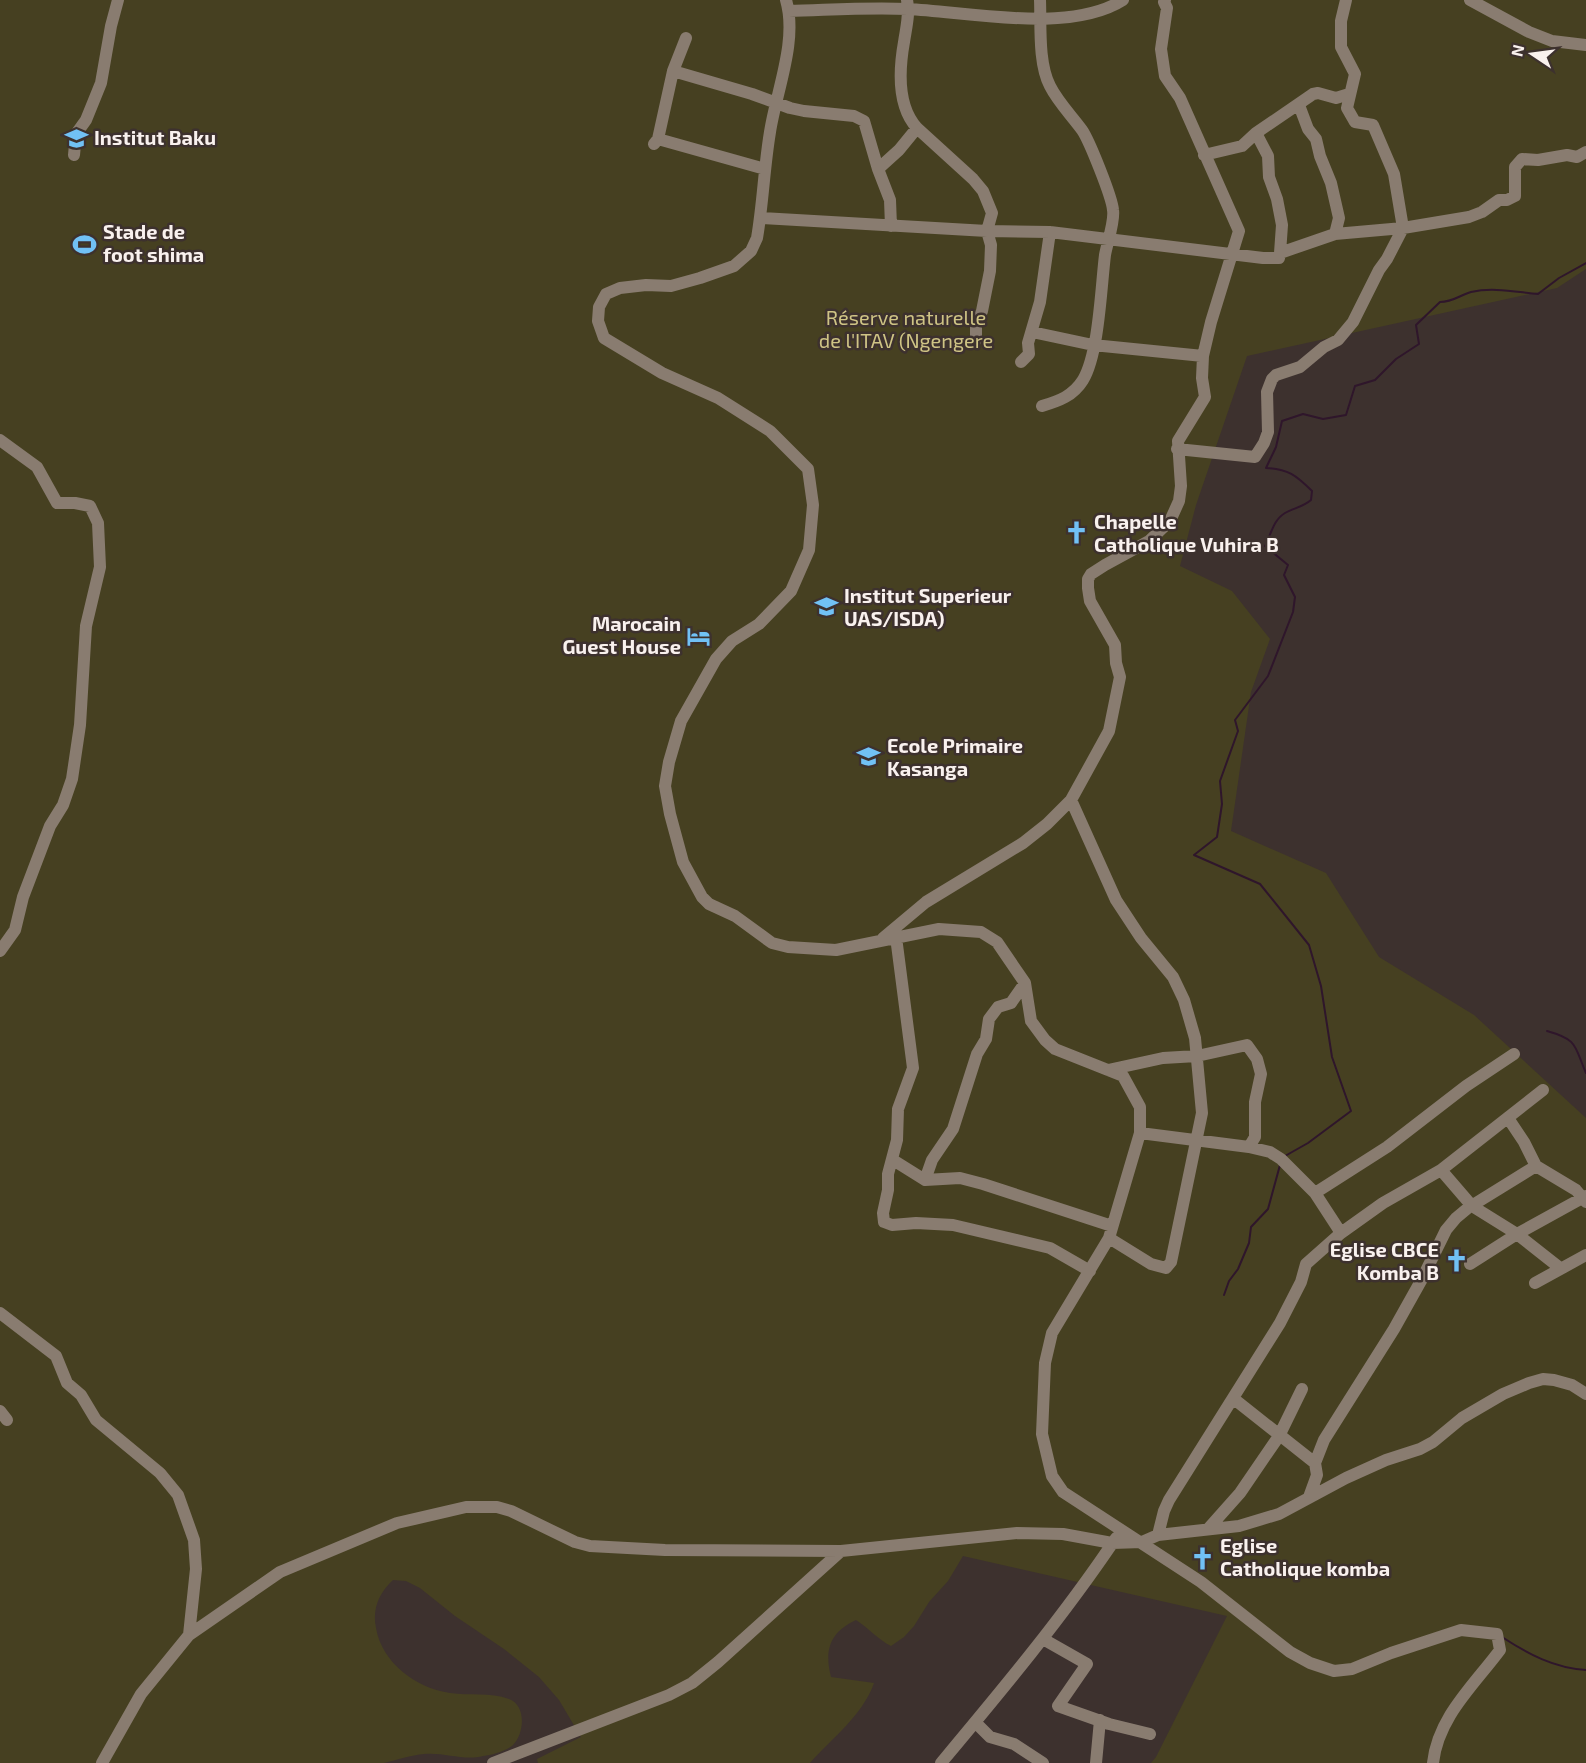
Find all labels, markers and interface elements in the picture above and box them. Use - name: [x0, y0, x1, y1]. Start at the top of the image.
- north arrow: [1502, 24, 1562, 84]
- text: N: [1506, 43, 1527, 58]
- school or university icon: Institut Baku: [63, 125, 89, 151]
- place label: Institut Baku: [94, 125, 216, 149]
- place label: Stade de foot shima: [103, 219, 204, 266]
- sports icon: Stade de foot shima: [72, 231, 98, 257]
- park label: Réserve naturelle de l'ITAV (Ngengere: [819, 305, 993, 352]
- place label: Chapelle Catholique Vuhira B: [1094, 509, 1279, 556]
- church icon: Chapelle Catholique Vuhira B: [1063, 520, 1089, 546]
- place label: Institut Superieur UAS/ISDA): [844, 583, 1012, 630]
- school or university icon: Institut Superieur UAS/ISDA): [813, 594, 839, 620]
- place label: Marocain Guest House: [562, 611, 681, 658]
- hotel icon: Marocain Guest House: [686, 623, 712, 649]
- place label: Ecole Primaire Kasanga: [887, 733, 1023, 780]
- school or university icon: Ecole Primaire Kasanga: [856, 744, 882, 770]
- place label: Eglise CBCE Komba B: [1330, 1237, 1439, 1284]
- church icon: Eglise CBCE Komba B: [1444, 1248, 1470, 1274]
- place label: Eglise Catholique komba: [1220, 1533, 1390, 1580]
- church icon: Eglise Catholique komba: [1189, 1545, 1215, 1571]

